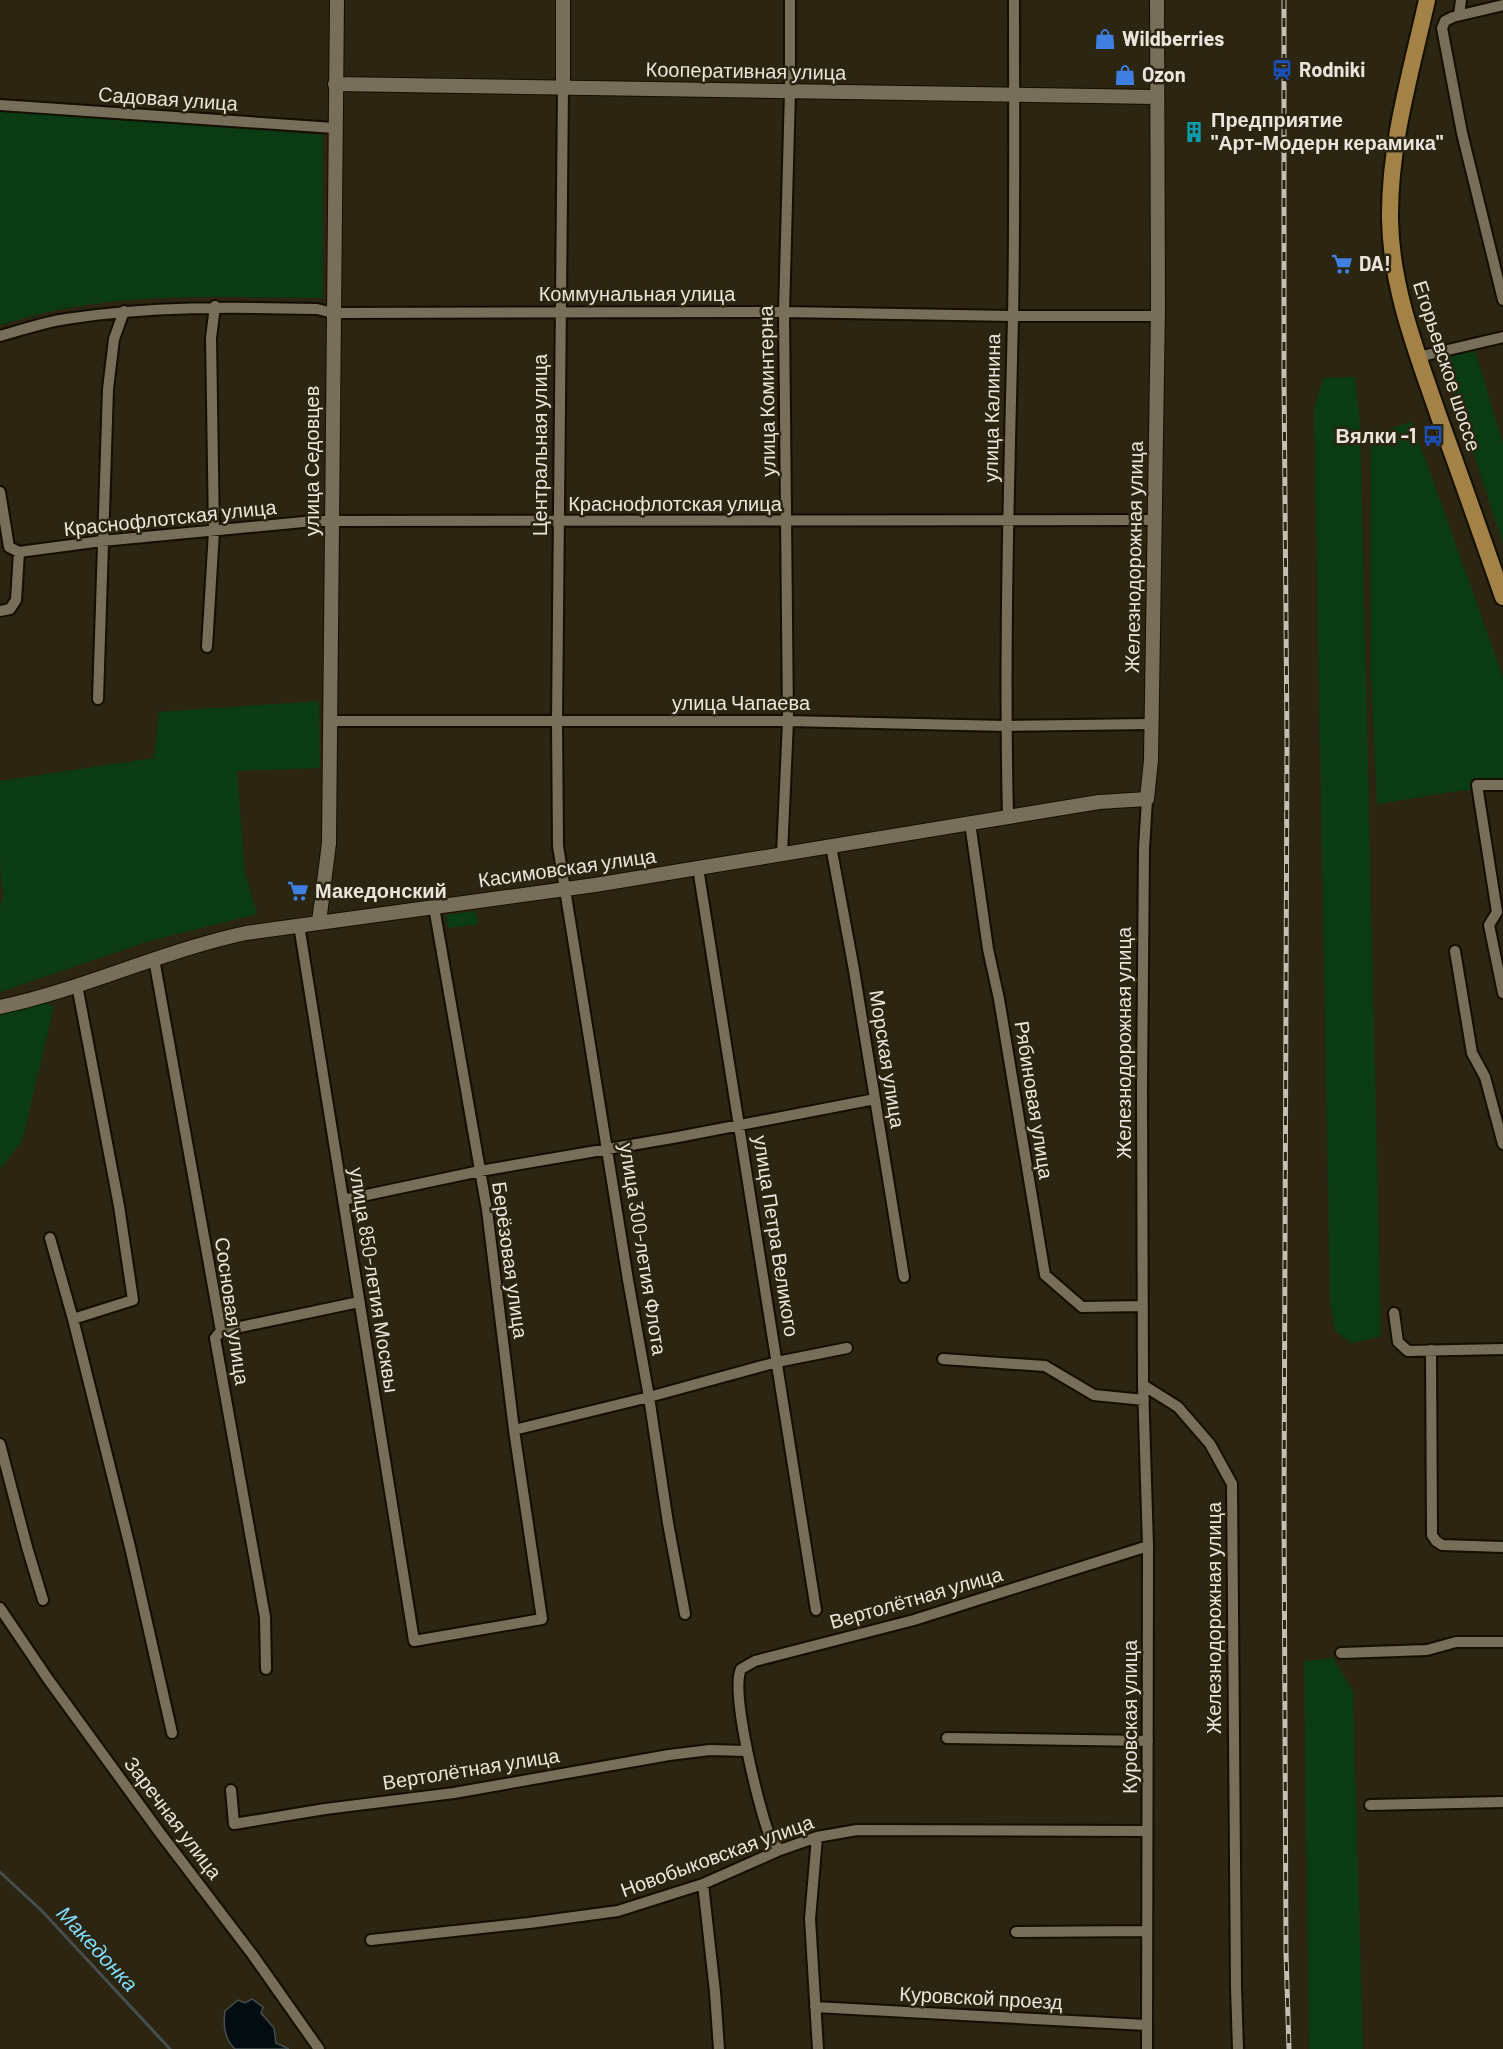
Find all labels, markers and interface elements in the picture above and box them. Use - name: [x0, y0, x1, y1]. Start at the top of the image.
- place label: Wildberries: [1122, 26, 1224, 50]
- shop icon: Wildberries: [1093, 27, 1117, 51]
- street label: Кооперативная улица: [646, 56, 847, 84]
- place label: Rodniki: [1299, 57, 1365, 81]
- station icon: Rodniki: [1270, 58, 1294, 82]
- place label: Ozon: [1142, 62, 1186, 86]
- shop icon: Ozon: [1113, 63, 1137, 87]
- street label: Садовая улица: [97, 81, 240, 115]
- place label: Предприятие "Арт-Модерн керамика": [1211, 107, 1443, 154]
- building icon: Предприятие "Арт-Модерн керамика": [1182, 120, 1206, 144]
- place label: DA!: [1359, 251, 1391, 275]
- supermarket icon: DA!: [1330, 252, 1354, 276]
- street label: Егорьевское шоссе: [1409, 277, 1487, 454]
- street label: Коммунальная улица: [539, 281, 736, 305]
- street label: улица Коминтерна: [752, 304, 779, 477]
- street label: улица Калинина: [978, 332, 1004, 483]
- street label: Центральная улица: [527, 353, 551, 536]
- street label: улица Седовцев: [299, 386, 323, 536]
- place label: Вялки -1: [1336, 423, 1416, 447]
- bus stop icon: Вялки -1: [1421, 424, 1445, 448]
- street label: Железнодорожная улица: [1119, 440, 1147, 673]
- street label: Краснофлотская улица: [568, 491, 783, 515]
- street label: Краснофлотская улица: [62, 494, 278, 540]
- street label: улица Чапаева: [672, 690, 811, 714]
- street label: Касимовская улица: [476, 843, 658, 891]
- place label: Македонский: [315, 878, 447, 902]
- supermarket icon: Македонский: [286, 879, 310, 903]
- street label: Железнодорожная улица: [1111, 926, 1135, 1159]
- street label: Морская улица: [865, 988, 911, 1130]
- street label: Рябиновая улица: [1011, 1019, 1059, 1181]
- street label: улица Петра Великого: [749, 1133, 805, 1338]
- street label: улица 300-летия Флота: [615, 1141, 673, 1357]
- street label: улица 850-летия Москвы: [345, 1165, 405, 1394]
- street label: Берёзовая улица: [488, 1180, 534, 1341]
- street label: Сосновая улица: [211, 1235, 255, 1387]
- street label: Железнодорожная улица: [1201, 1501, 1225, 1734]
- street label: Вертолётная улица: [827, 1561, 1006, 1633]
- street label: Куровская улица: [1117, 1639, 1141, 1794]
- street label: Вертолётная улица: [381, 1742, 562, 1794]
- street label: Заречная улица: [120, 1751, 228, 1884]
- street label: Новобыковская улица: [617, 1809, 817, 1901]
- water label: Македонка: [52, 1900, 144, 1996]
- street label: Куровской проезд: [899, 1981, 1064, 2013]

